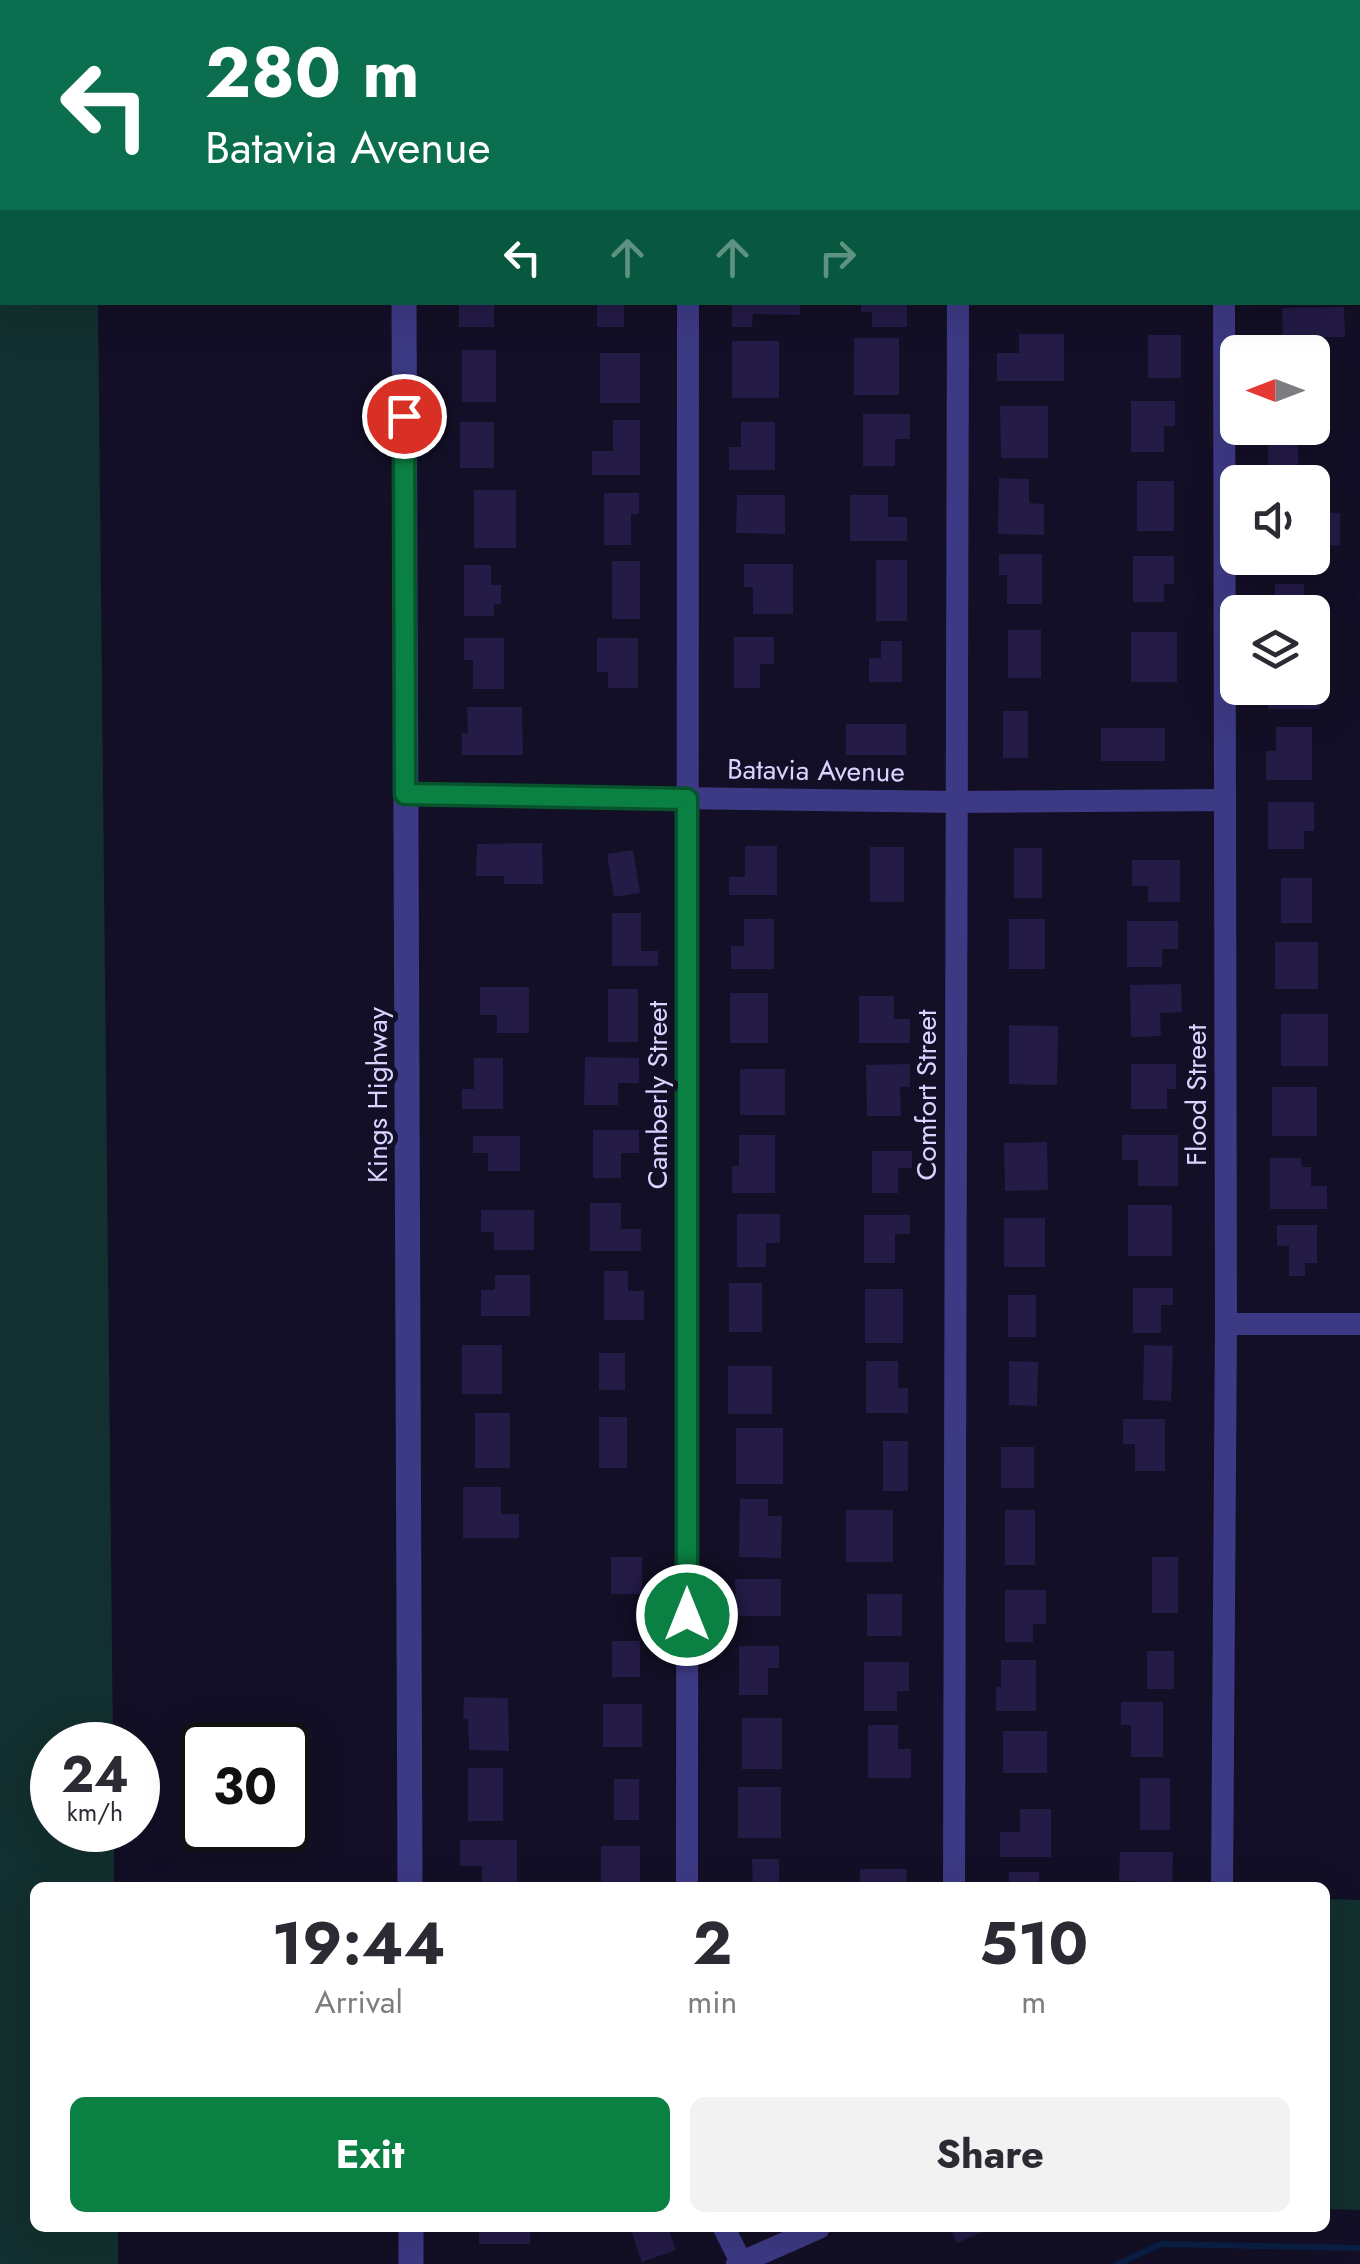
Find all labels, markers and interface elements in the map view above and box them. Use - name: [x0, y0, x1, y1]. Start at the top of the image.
- text: 280 m: [205, 22, 420, 123]
- icon: left: [40, 40, 170, 170]
- text: Batavia Avenue: [205, 115, 491, 180]
- icon: left: [495, 230, 550, 285]
- icon: ahead: [600, 230, 655, 285]
- icon: ahead: [705, 230, 760, 285]
- icon: right: [810, 230, 865, 285]
- north arrow: [1220, 335, 1330, 445]
- map controls: [1220, 335, 1330, 705]
- pin: [362, 374, 447, 459]
- icon: arrive: [377, 389, 432, 444]
- button: sound: [1220, 465, 1330, 575]
- button: layers: [1220, 595, 1330, 705]
- street label: Batavia Avenue: [727, 748, 905, 793]
- street label: Camberly Street: [637, 1001, 678, 1189]
- street label: Kings Highway: [357, 1006, 398, 1183]
- street label: Comfort Street: [906, 1009, 947, 1181]
- street label: Flood Street: [1176, 1024, 1217, 1166]
- position arrow: [635, 1563, 739, 1667]
- speed limit sign: 30: [180, 1722, 310, 1852]
- text: 24: [61, 1738, 129, 1811]
- text: km/h: [67, 1794, 123, 1830]
- text: 19:44: [272, 1900, 446, 1987]
- text: 2: [693, 1900, 732, 1987]
- text: 510: [979, 1900, 1088, 1987]
- text: Arrival: [315, 1979, 403, 2025]
- text: min: [687, 1979, 737, 2025]
- text: m: [1021, 1979, 1046, 2025]
- button: Exit: [70, 2097, 670, 2212]
- button: Share: [690, 2097, 1290, 2212]

